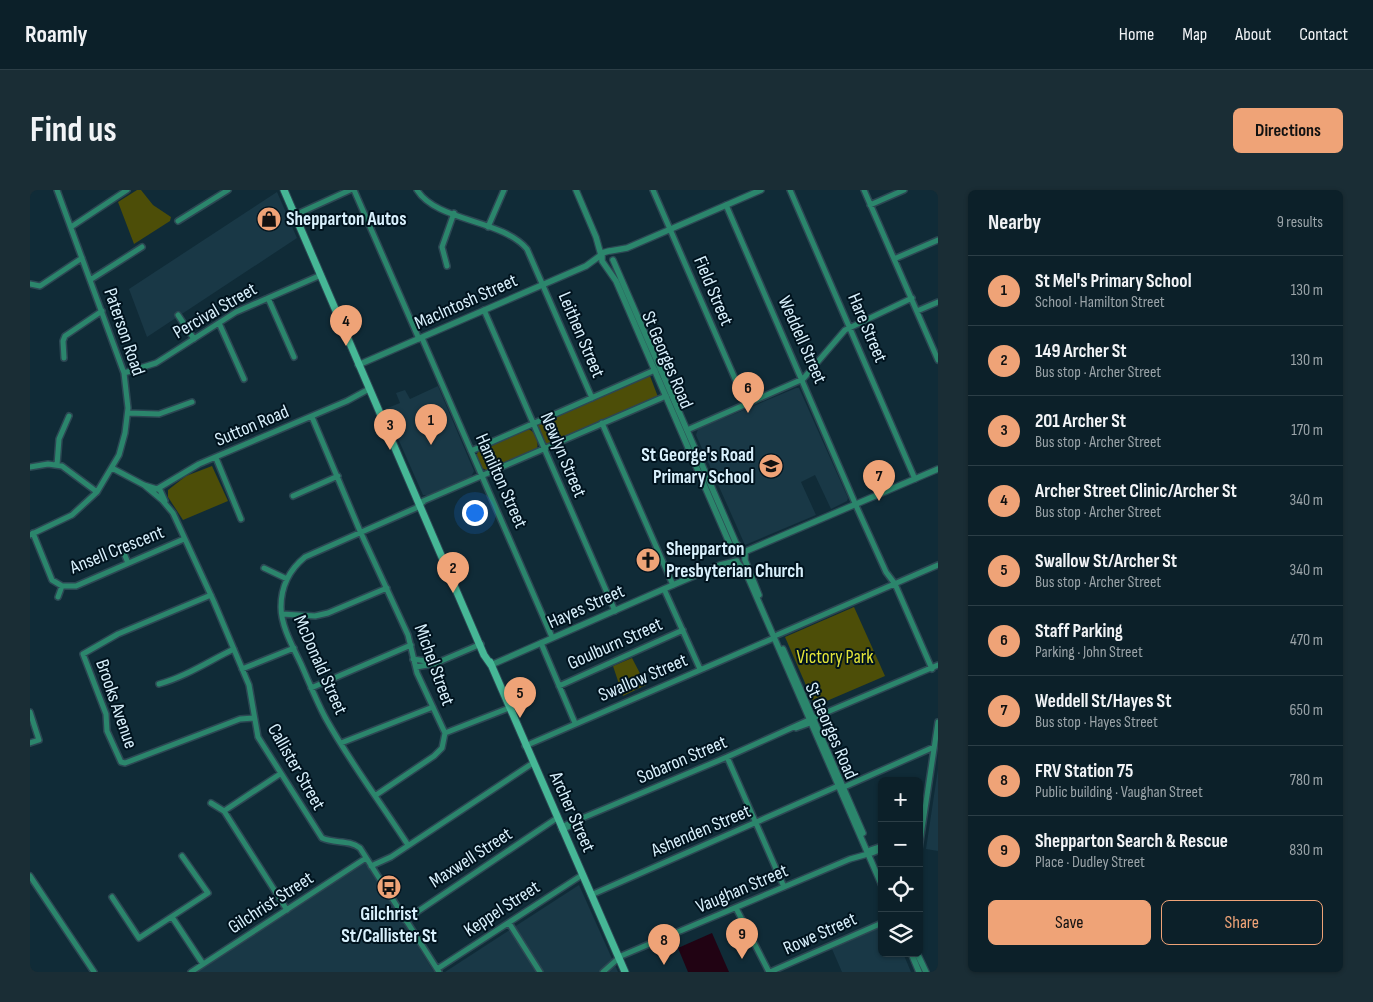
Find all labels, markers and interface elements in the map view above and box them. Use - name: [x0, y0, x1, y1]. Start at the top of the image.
- text: Roamly: [25, 20, 88, 49]
- text: Home: [1119, 24, 1154, 45]
- text: Map: [1182, 24, 1207, 45]
- text: About: [1235, 24, 1271, 45]
- text: Contact: [1299, 24, 1348, 45]
- button: Directions: [1233, 108, 1343, 153]
- text: Find us: [30, 109, 117, 152]
- shop icon: Shepparton Autos: [256, 206, 282, 232]
- place label: Shepparton Autos: [286, 208, 406, 231]
- text: Nearby: [988, 210, 1041, 235]
- text: 9 results: [1277, 213, 1323, 232]
- street label: Field Street: [688, 253, 738, 329]
- street label: MacIntosh Street: [411, 269, 521, 335]
- text: St Mel's Primary School: [1035, 270, 1192, 293]
- street label: Percival Street: [169, 278, 261, 344]
- text: 1: [1001, 281, 1007, 300]
- text: 130 m: [1291, 281, 1323, 300]
- street label: Paterson Road: [98, 285, 150, 379]
- street label: Leithen Street: [553, 289, 609, 381]
- street label: Hare Street: [842, 290, 892, 366]
- street label: Weddell Street: [773, 293, 832, 387]
- text: School · Hamilton Street: [1035, 293, 1165, 312]
- pin: 4: [330, 305, 362, 346]
- street label: St Georges Road: [636, 308, 698, 412]
- text: 149 Archer St: [1035, 340, 1127, 363]
- text: 2: [1000, 351, 1008, 370]
- text: 130 m: [1291, 351, 1323, 370]
- text: Bus stop · Archer Street: [1035, 363, 1161, 382]
- pin: 6: [732, 372, 764, 413]
- street label: Sutton Road: [212, 400, 292, 452]
- pin: 1: [415, 404, 447, 445]
- pin: 3: [374, 409, 406, 450]
- street label: Newlyn Street: [535, 409, 591, 501]
- text: 201 Archer St: [1035, 410, 1126, 433]
- text: 3: [1000, 421, 1008, 440]
- text: 170 m: [1291, 421, 1323, 440]
- street label: Hamilton Street: [470, 430, 532, 532]
- text: Bus stop · Archer Street: [1035, 433, 1161, 452]
- place label: St George's Road Primary School: [641, 444, 754, 489]
- school or university icon: St George's Road Primary School: [758, 453, 784, 479]
- pin: 7: [863, 460, 895, 501]
- text: Archer Street Clinic/Archer St: [1035, 480, 1237, 503]
- text: 4: [1000, 491, 1008, 510]
- text: 340 m: [1290, 491, 1323, 510]
- your location: [462, 500, 488, 526]
- text: Bus stop · Archer Street: [1035, 503, 1161, 522]
- street label: Ansell Crescent: [66, 521, 167, 580]
- place label: Shepparton Presbyterian Church: [666, 538, 804, 583]
- church icon: Shepparton Presbyterian Church: [635, 547, 661, 573]
- text: Swallow St/Archer St: [1035, 550, 1177, 573]
- pin: 2: [437, 552, 469, 593]
- text: 5: [1000, 561, 1008, 580]
- text: 340 m: [1290, 561, 1323, 580]
- text: Bus stop · Archer Street: [1035, 573, 1161, 592]
- street label: Hayes Street: [544, 580, 628, 634]
- street label: McDonald Street: [288, 612, 352, 718]
- street label: Goulburn Street: [564, 613, 666, 675]
- text: Staff Parking: [1035, 620, 1123, 643]
- street label: Michel Street: [409, 621, 459, 709]
- text: 6: [1000, 631, 1008, 650]
- text: 470 m: [1290, 631, 1323, 650]
- text: Parking · John Street: [1035, 643, 1143, 662]
- park label: Victory Park: [797, 646, 874, 669]
- street label: Swallow Street: [595, 649, 691, 707]
- street label: Brooks Avenue: [90, 656, 142, 752]
- pin: 5: [504, 677, 536, 718]
- street label: St Georges Road: [799, 679, 863, 783]
- text: Weddell St/Hayes St: [1035, 690, 1171, 713]
- text: 7: [1001, 701, 1007, 720]
- text: 650 m: [1290, 701, 1323, 720]
- text: Bus stop · Hayes Street: [1035, 713, 1158, 732]
- street label: Callister Street: [262, 720, 330, 814]
- street label: Sobaron Street: [634, 731, 731, 789]
- text: FRV Station 75: [1035, 760, 1133, 783]
- street label: Archer Street: [544, 767, 600, 856]
- text: 8: [1000, 771, 1008, 790]
- text: 780 m: [1290, 771, 1323, 790]
- map controls: [878, 777, 923, 957]
- button: +: [878, 777, 923, 822]
- text: Public building · Vaughan Street: [1035, 783, 1203, 802]
- street label: Ashenden Street: [647, 800, 754, 863]
- button: −: [878, 822, 923, 867]
- street label: Maxwell Street: [425, 823, 517, 893]
- text: Shepparton Search & Rescue: [1035, 830, 1228, 853]
- text: 9: [1000, 841, 1008, 860]
- text: 830 m: [1289, 841, 1323, 860]
- text: Place · Dudley Street: [1035, 853, 1145, 872]
- street label: Vaughan Street: [693, 859, 792, 919]
- street label: Gilchrist Street: [224, 867, 318, 939]
- button: locate: [878, 867, 923, 912]
- bus stop icon: Gilchrist St/Callister St: [376, 874, 402, 900]
- street label: Keppel Street: [460, 876, 544, 942]
- button: Save: [988, 900, 1151, 945]
- button: Share: [1161, 900, 1323, 945]
- place label: Gilchrist St/Callister St: [341, 903, 437, 948]
- street label: Rowe Street: [780, 908, 860, 960]
- button: layers: [878, 912, 923, 957]
- pin: 9: [726, 918, 758, 959]
- pin: 8: [648, 924, 680, 965]

